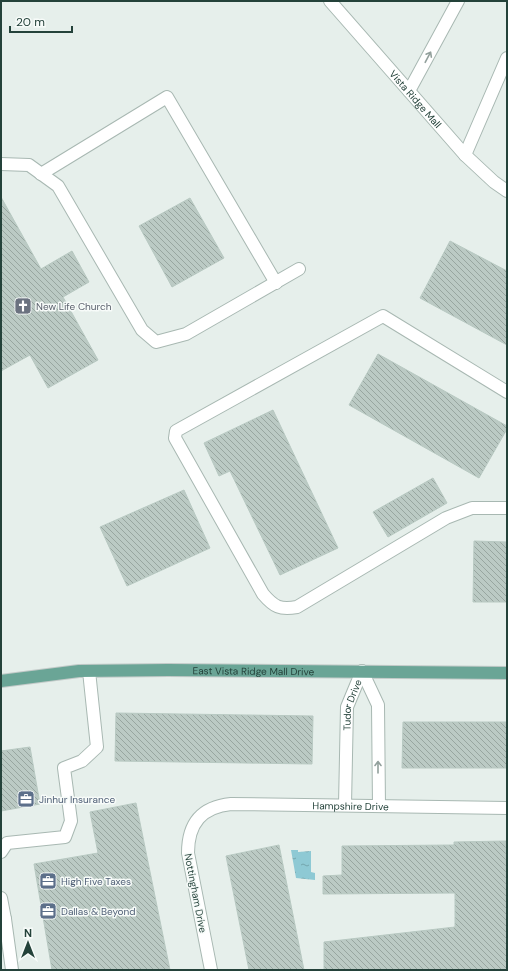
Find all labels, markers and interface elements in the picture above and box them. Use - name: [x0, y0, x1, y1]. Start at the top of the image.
- scale bar: [10, 8, 72, 34]
- text: 20 m: [16, 14, 45, 30]
- one-way arrow: [424, 51, 432, 63]
- street label: Vista Ridge Mall: [386, 67, 444, 131]
- church icon: New Life Church: [13, 296, 33, 316]
- place label: New Life Church: [36, 300, 112, 313]
- street label: East Vista Ridge Mall Drive: [192, 664, 315, 678]
- street label: Tudor Drive: [341, 677, 365, 731]
- one-way arrow: [374, 761, 382, 774]
- office icon: Jinhur Insurance: [16, 789, 36, 809]
- place label: Jinhur Insurance: [39, 793, 115, 806]
- street label: Hampshire Drive: [312, 799, 389, 813]
- street label: Nottingham Drive: [181, 852, 210, 934]
- office icon: High Five Taxes: [38, 871, 58, 891]
- place label: High Five Taxes: [61, 875, 131, 888]
- office icon: Dallas & Beyond: [38, 901, 58, 921]
- place label: Dallas & Beyond: [61, 905, 135, 918]
- north arrow: [8, 923, 48, 963]
- text: N: [24, 926, 32, 940]

